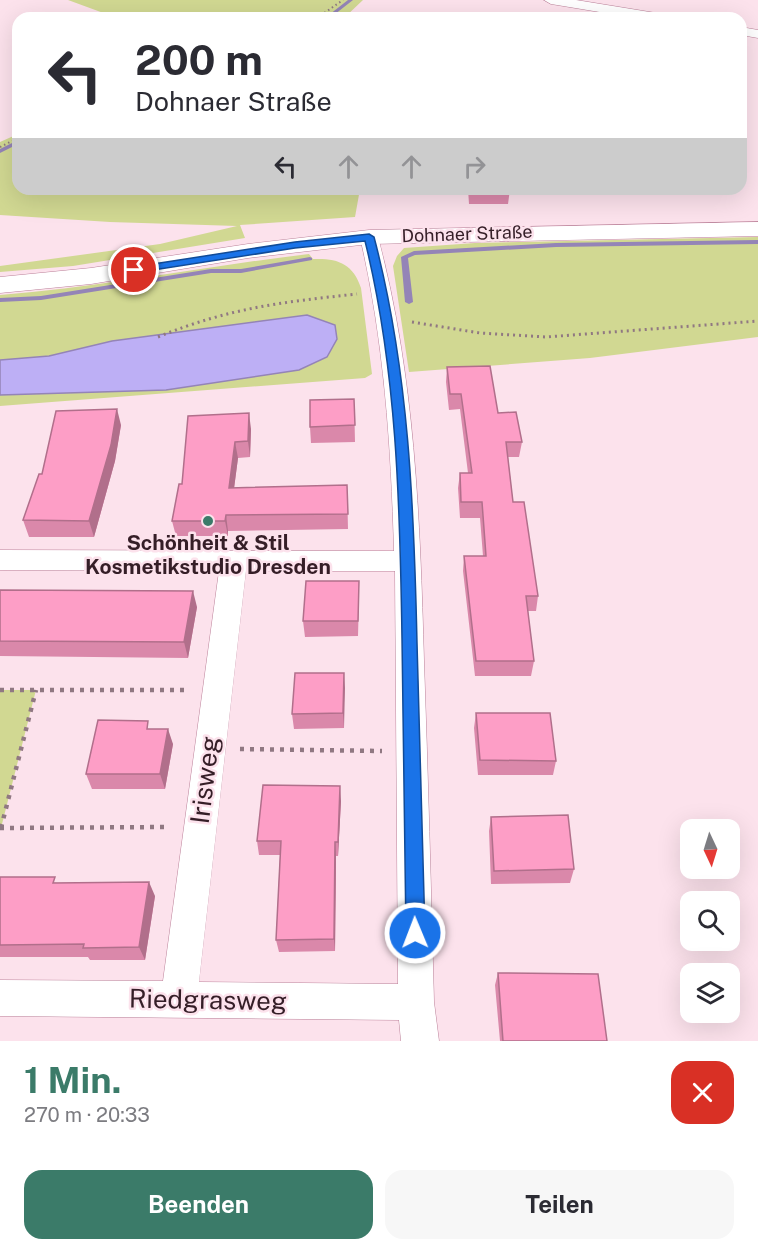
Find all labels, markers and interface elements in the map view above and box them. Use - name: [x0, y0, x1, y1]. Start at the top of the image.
- text: 200 m: [135, 35, 263, 84]
- icon: left: [36, 36, 114, 114]
- text: Dohnaer Straße: [135, 85, 332, 117]
- icon: left: [269, 150, 302, 183]
- icon: ahead: [332, 150, 365, 183]
- icon: ahead: [395, 150, 428, 183]
- icon: right: [458, 150, 491, 183]
- street label: Dohnaer Straße: [401, 221, 533, 246]
- pin: [108, 244, 159, 295]
- icon: arrive: [117, 253, 150, 286]
- marker: Schönheit & Stil Kosmetikstudio Dresden: [201, 514, 215, 528]
- place label: Schönheit & Stil Kosmetikstudio Dresden: [85, 530, 331, 579]
- street label: Irisweg: [184, 734, 225, 825]
- north arrow: [680, 819, 740, 879]
- map controls: [680, 819, 740, 1023]
- button: search: [680, 891, 740, 951]
- position arrow: [383, 901, 447, 965]
- button: layers: [680, 963, 740, 1023]
- street label: Riedgrasweg: [129, 983, 287, 1016]
- text: 1 Min.: [24, 1059, 121, 1101]
- button: close: [671, 1061, 734, 1124]
- text: 270 m · 20:33: [24, 1103, 150, 1127]
- button: Beenden: [24, 1170, 373, 1239]
- button: Teilen: [385, 1170, 734, 1239]

